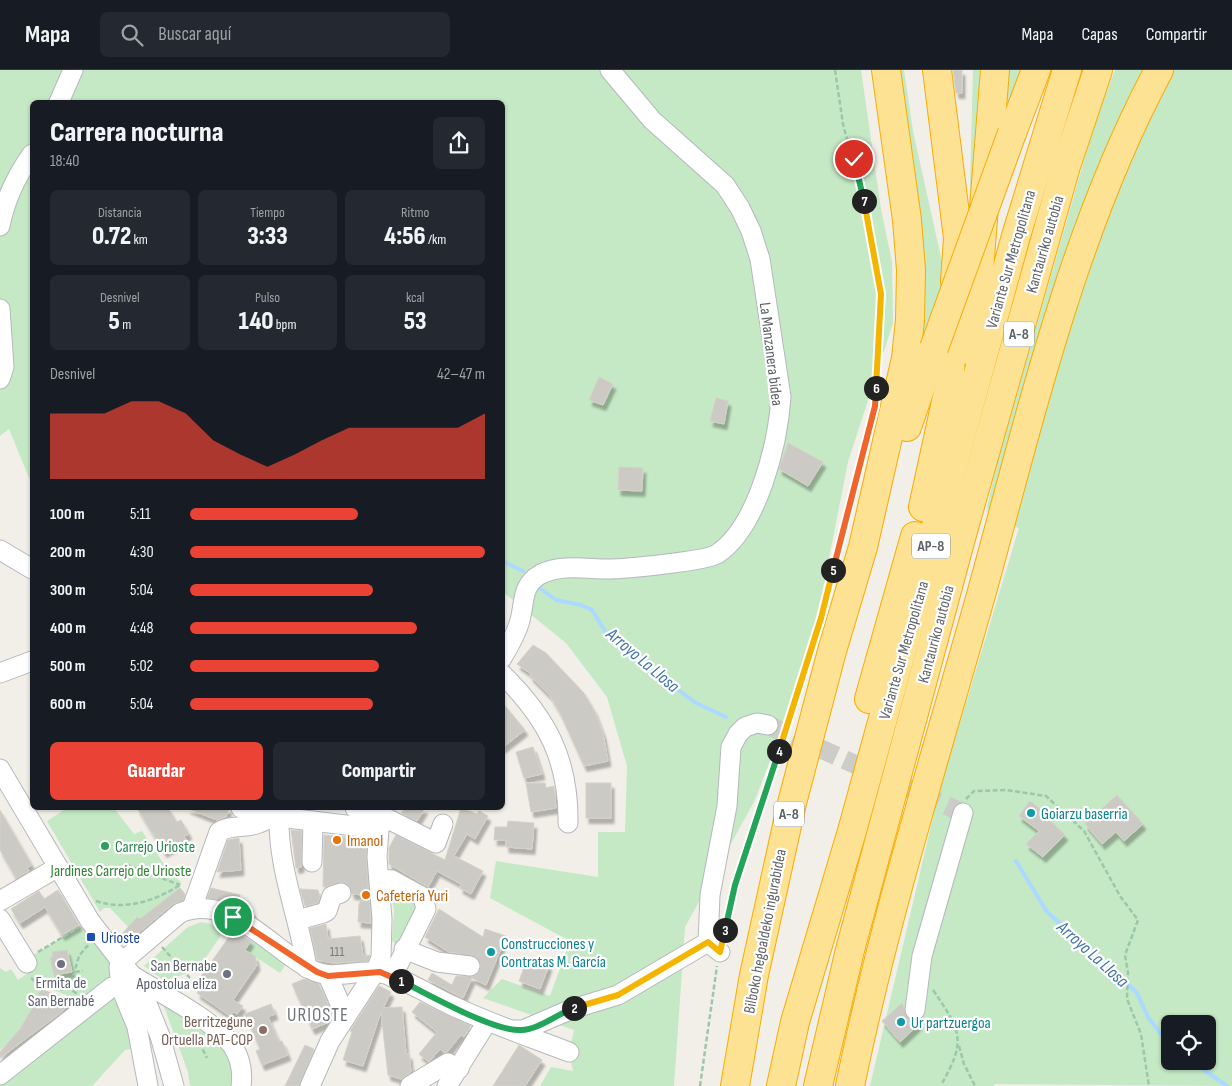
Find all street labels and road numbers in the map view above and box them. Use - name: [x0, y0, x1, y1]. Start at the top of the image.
- street label: Variante Sur Metropolitana: [983, 188, 1040, 331]
- street label: Kantauriko autobia: [1022, 193, 1068, 295]
- street label: La Manzanera bidea: [755, 301, 786, 407]
- road number: A-8: [1004, 322, 1034, 346]
- road number: AP-8: [912, 534, 950, 558]
- street label: Variante Sur Metropolitana: [876, 579, 933, 722]
- street label: Kantauriko autobia: [914, 583, 959, 685]
- road number: A-8: [774, 802, 804, 826]
- street label: Bilboko hegoaldeko ingurabidea: [740, 847, 791, 1015]

